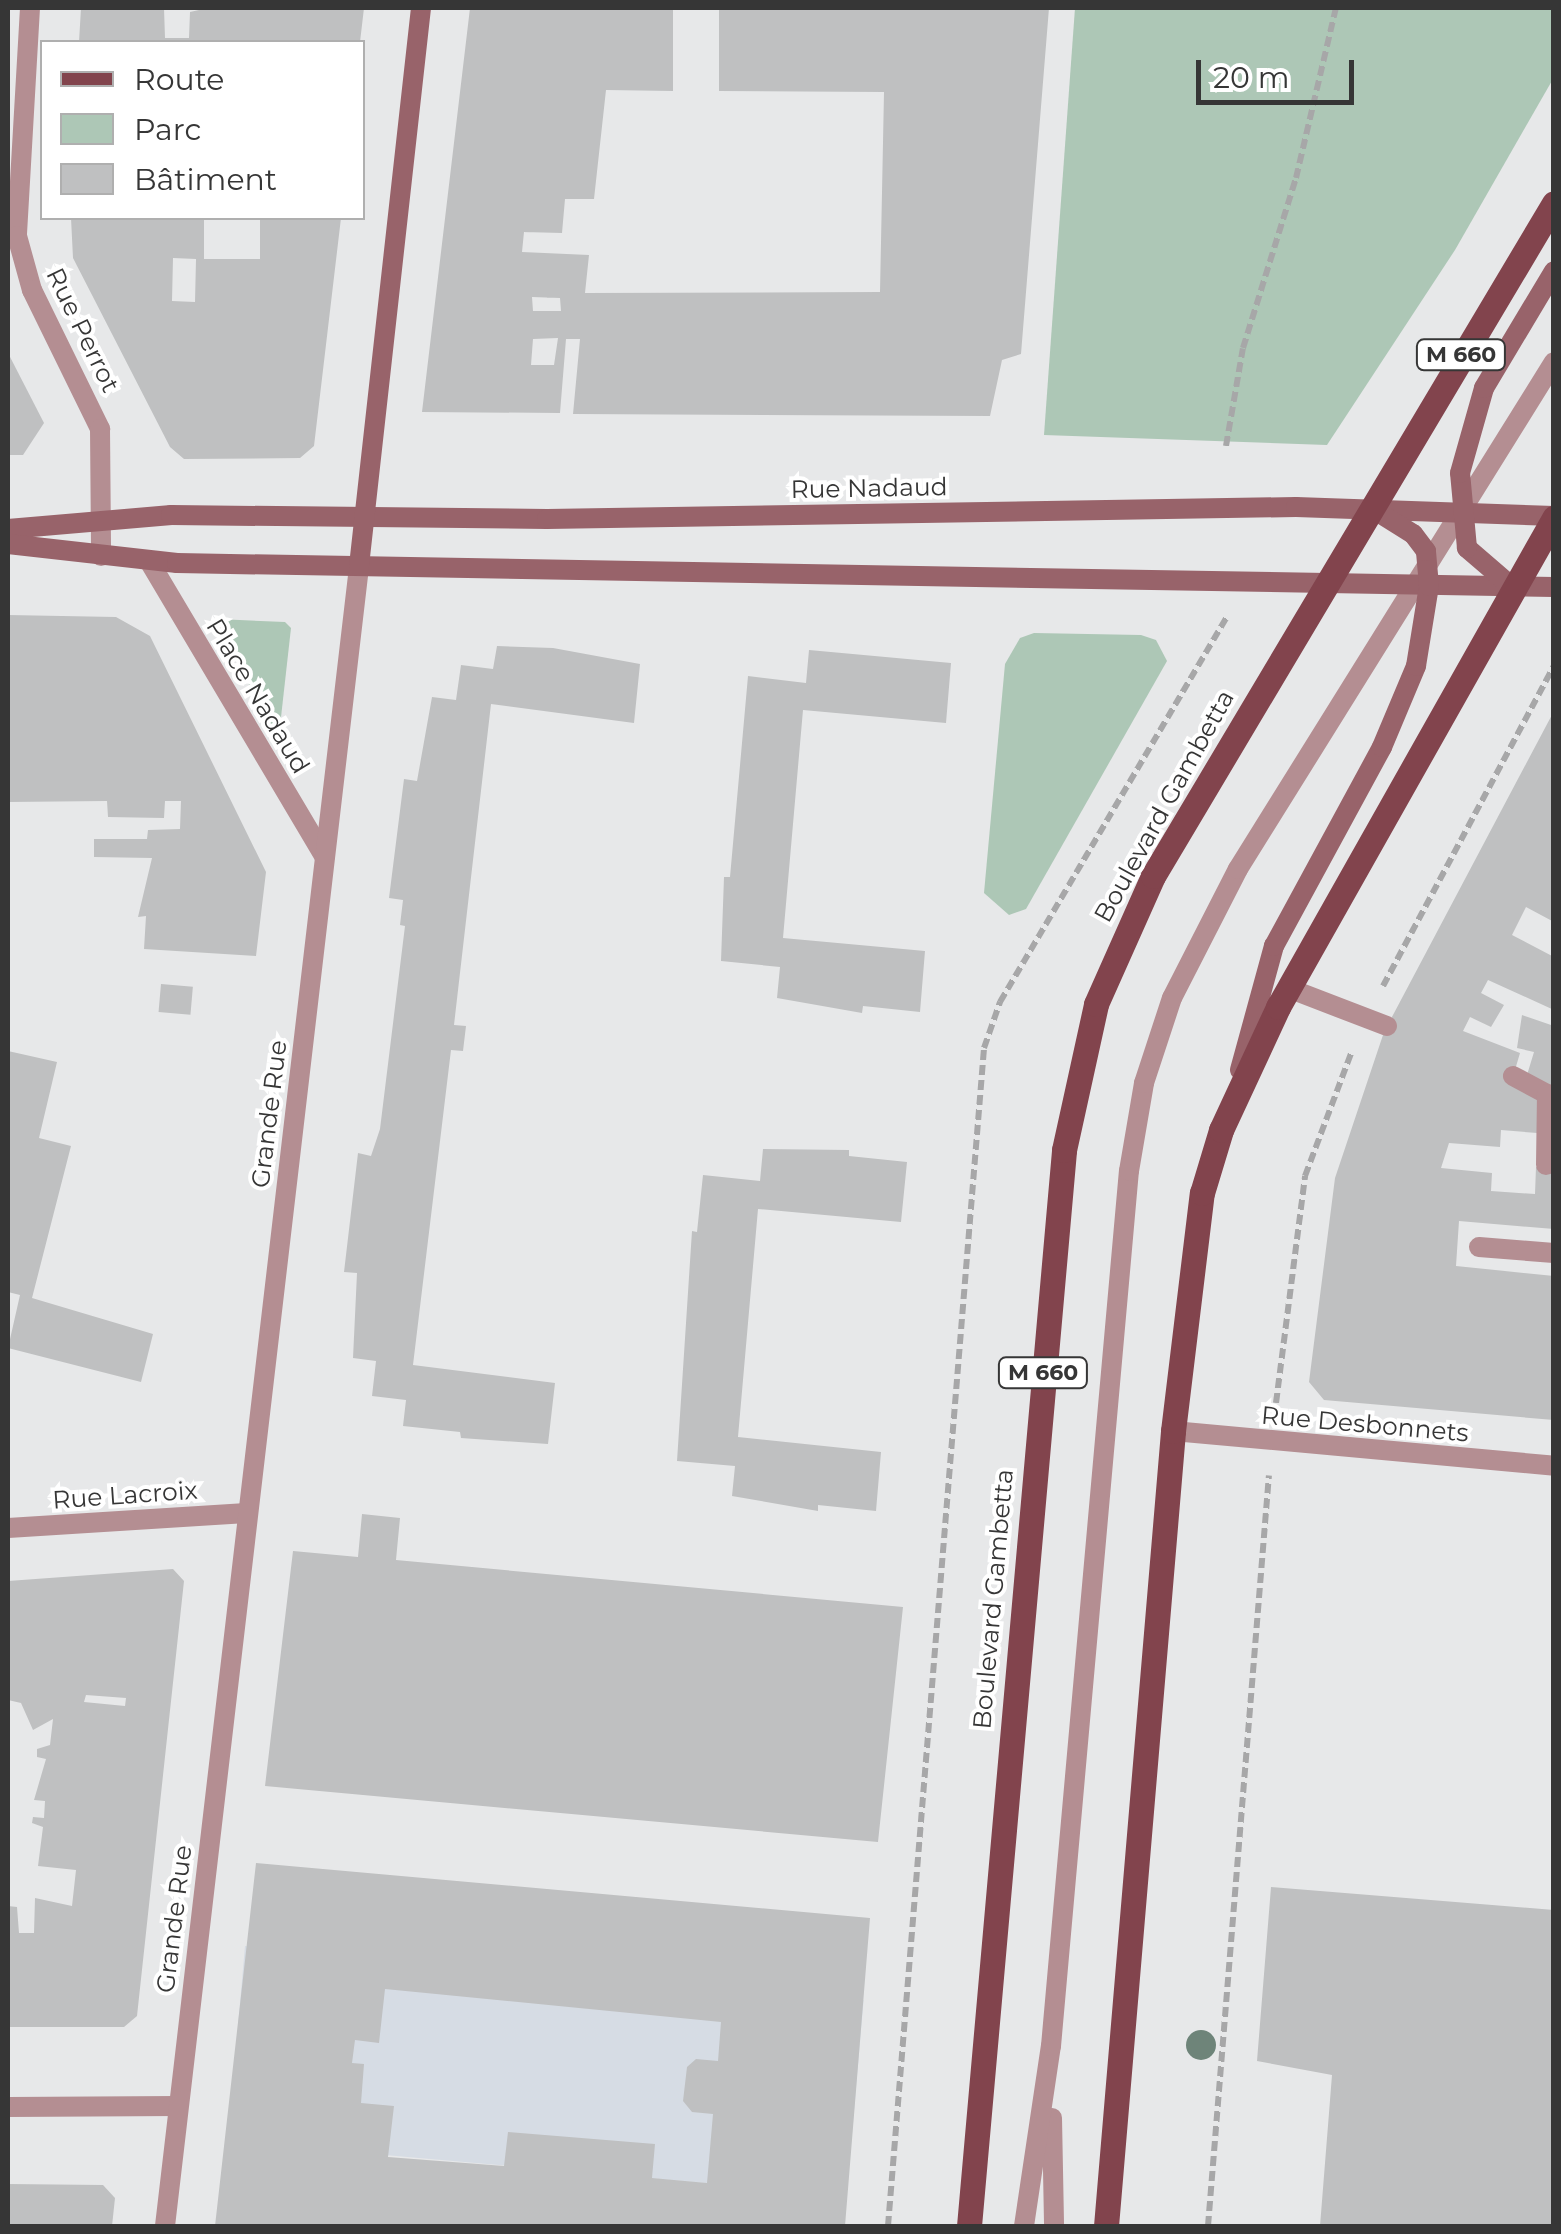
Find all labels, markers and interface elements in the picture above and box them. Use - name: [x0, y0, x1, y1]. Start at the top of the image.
- legend: [40, 40, 365, 220]
- scale bar: [1201, 40, 1358, 102]
- text: 20 m: [1213, 59, 1290, 96]
- text: Route: [134, 61, 224, 98]
- text: Parc: [134, 111, 201, 148]
- text: Bâtiment: [134, 161, 277, 198]
- street label: Rue Perrot: [40, 263, 126, 397]
- road number: M 660: [1414, 338, 1508, 372]
- street label: Rue Nadaud: [790, 472, 948, 504]
- street label: Place Nadaud: [200, 613, 316, 779]
- street label: Boulevard Gambetta: [1088, 685, 1240, 927]
- street label: Grande Rue: [245, 1038, 293, 1190]
- road number: M 660: [996, 1356, 1090, 1390]
- street label: Rue Desbonnets: [1260, 1400, 1470, 1448]
- street label: Boulevard Gambetta: [967, 1468, 1019, 1730]
- street label: Rue Lacroix: [51, 1475, 199, 1515]
- street label: Grande Rue: [150, 1843, 198, 1995]

